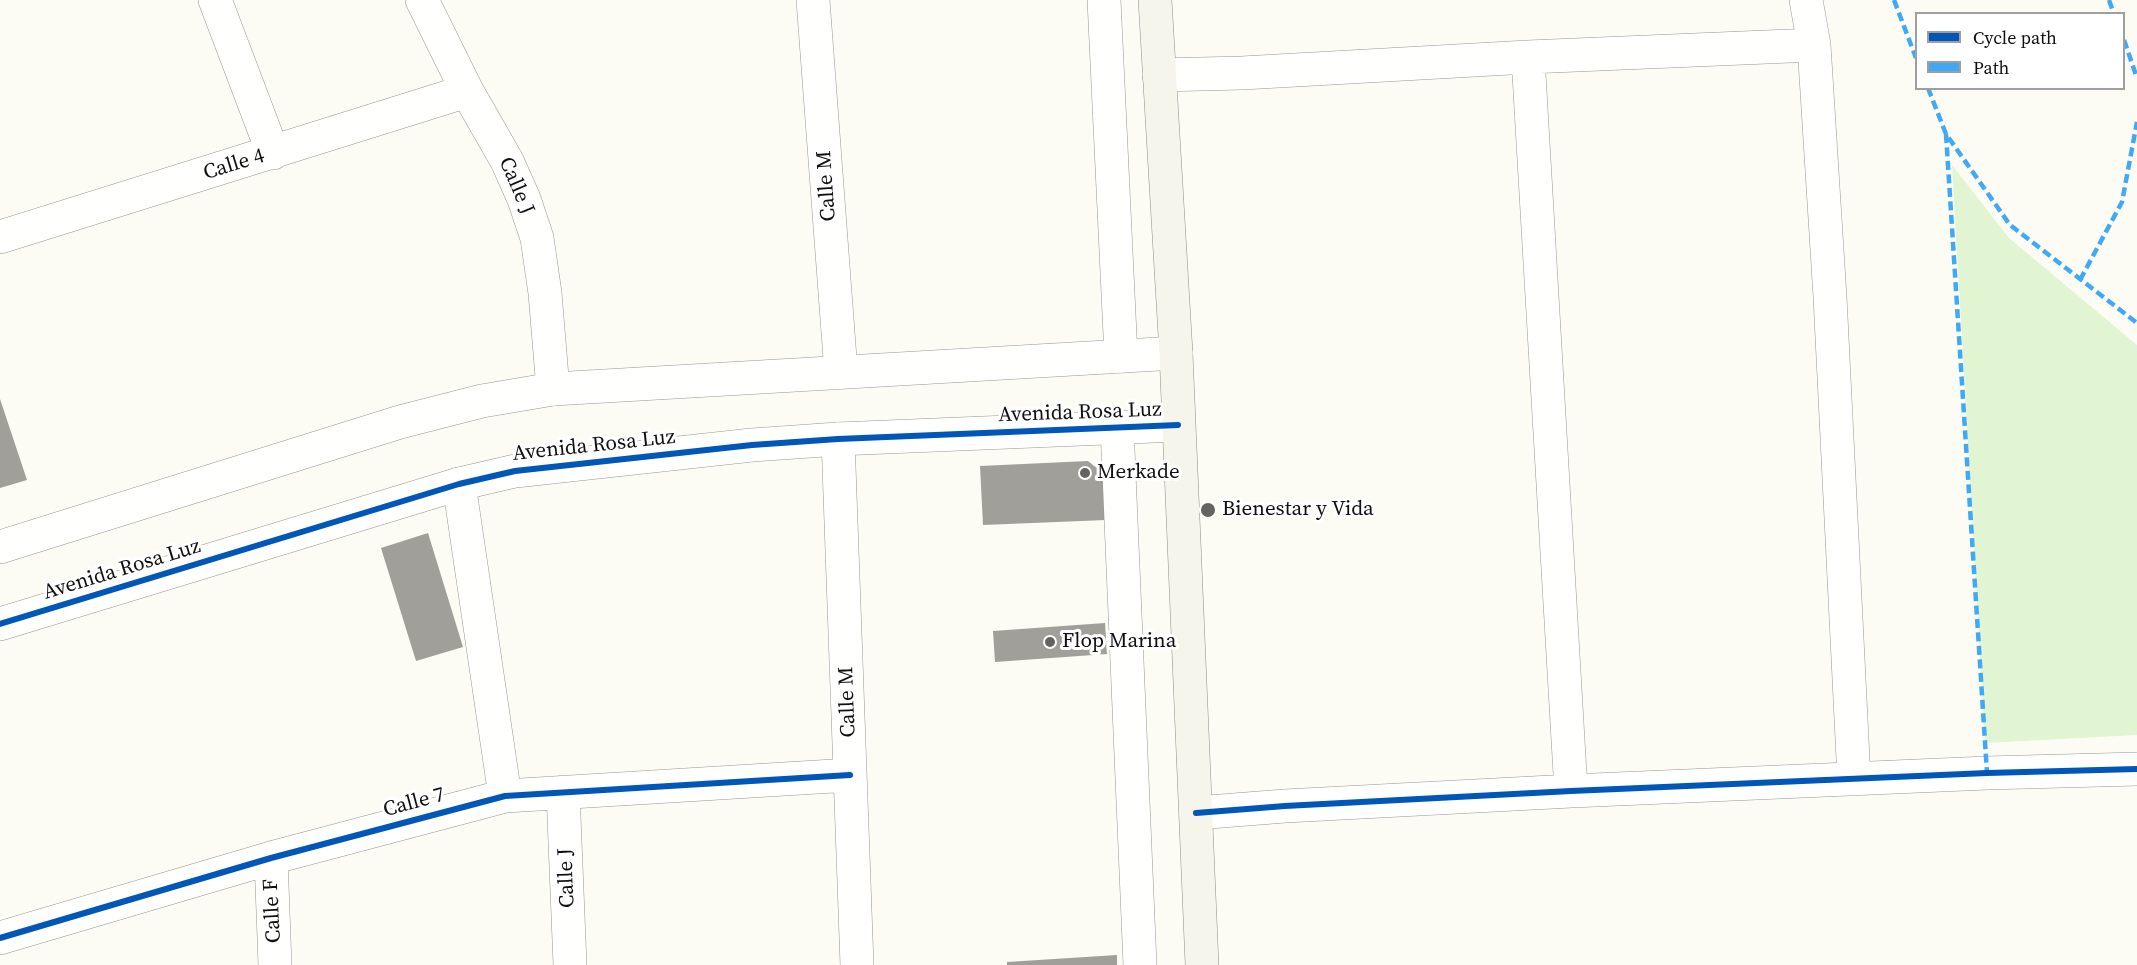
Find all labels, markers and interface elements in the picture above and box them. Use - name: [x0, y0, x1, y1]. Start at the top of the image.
- legend: [1915, 12, 2125, 90]
- text: Cycle path: [1973, 25, 2057, 50]
- text: Path: [1973, 55, 2009, 80]
- street label: Calle 4: [200, 144, 268, 186]
- street label: Calle M: [812, 150, 842, 222]
- street label: Calle J: [493, 154, 539, 218]
- street label: Avenida Rosa Luz: [998, 398, 1162, 428]
- street label: Avenida Rosa Luz: [511, 425, 677, 467]
- place label: Merkade: [1097, 460, 1180, 486]
- marker: Merkade: [1078, 466, 1092, 480]
- place label: Bienestar y Vida: [1222, 497, 1374, 523]
- marker: Bienestar y Vida: [1199, 501, 1217, 519]
- street label: Avenida Rosa Luz: [40, 534, 204, 606]
- place label: Flop Marina: [1062, 629, 1177, 655]
- marker: Flop Marina: [1043, 635, 1057, 649]
- street label: Calle M: [834, 666, 862, 738]
- street label: Calle 7: [381, 783, 447, 823]
- street label: Calle J: [553, 848, 581, 908]
- street label: Calle F: [259, 878, 287, 944]

